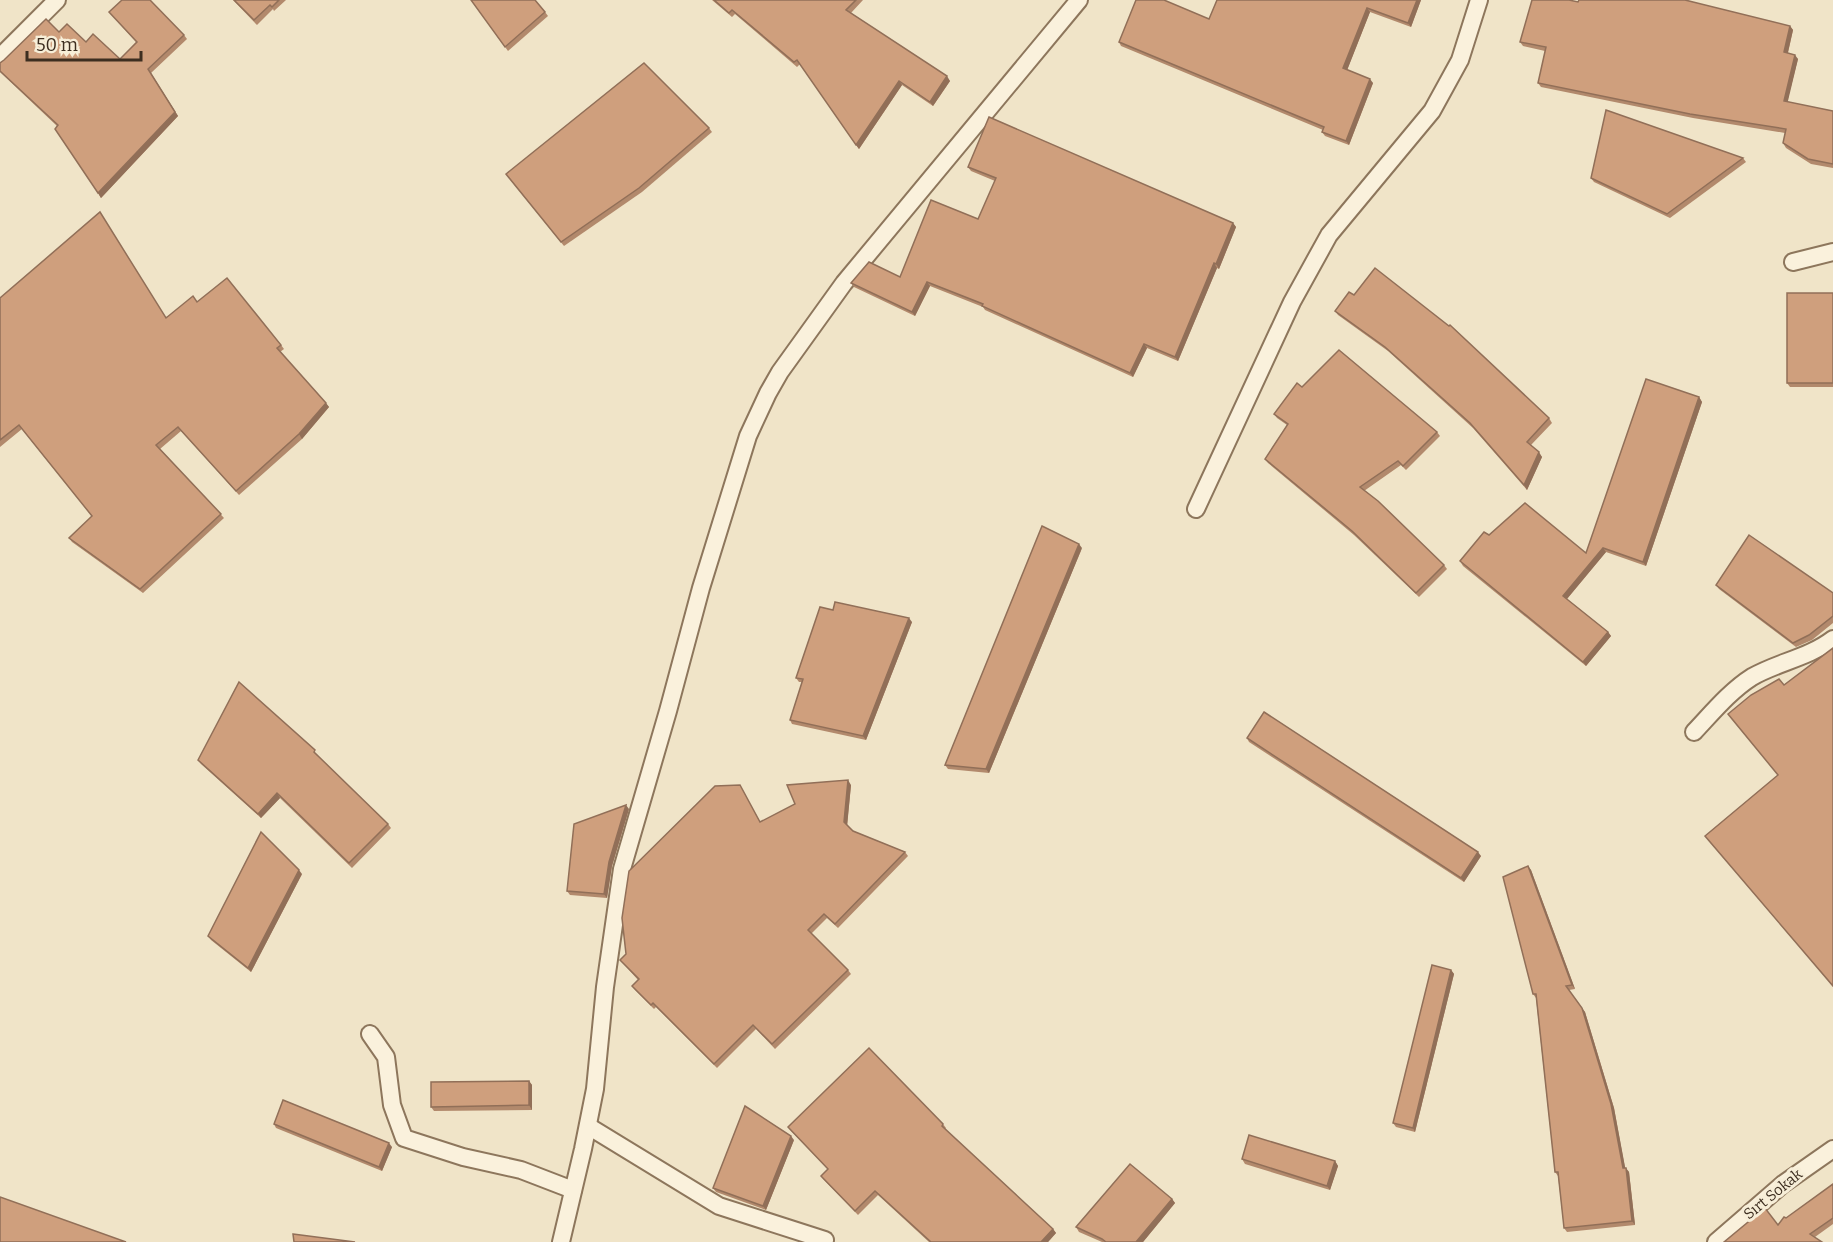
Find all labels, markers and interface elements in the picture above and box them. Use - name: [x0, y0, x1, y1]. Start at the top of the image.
- scale bar: [27, 24, 141, 62]
- text: 50 m: [36, 34, 78, 56]
- street label: Sırt Sokak: [1740, 1165, 1806, 1223]

